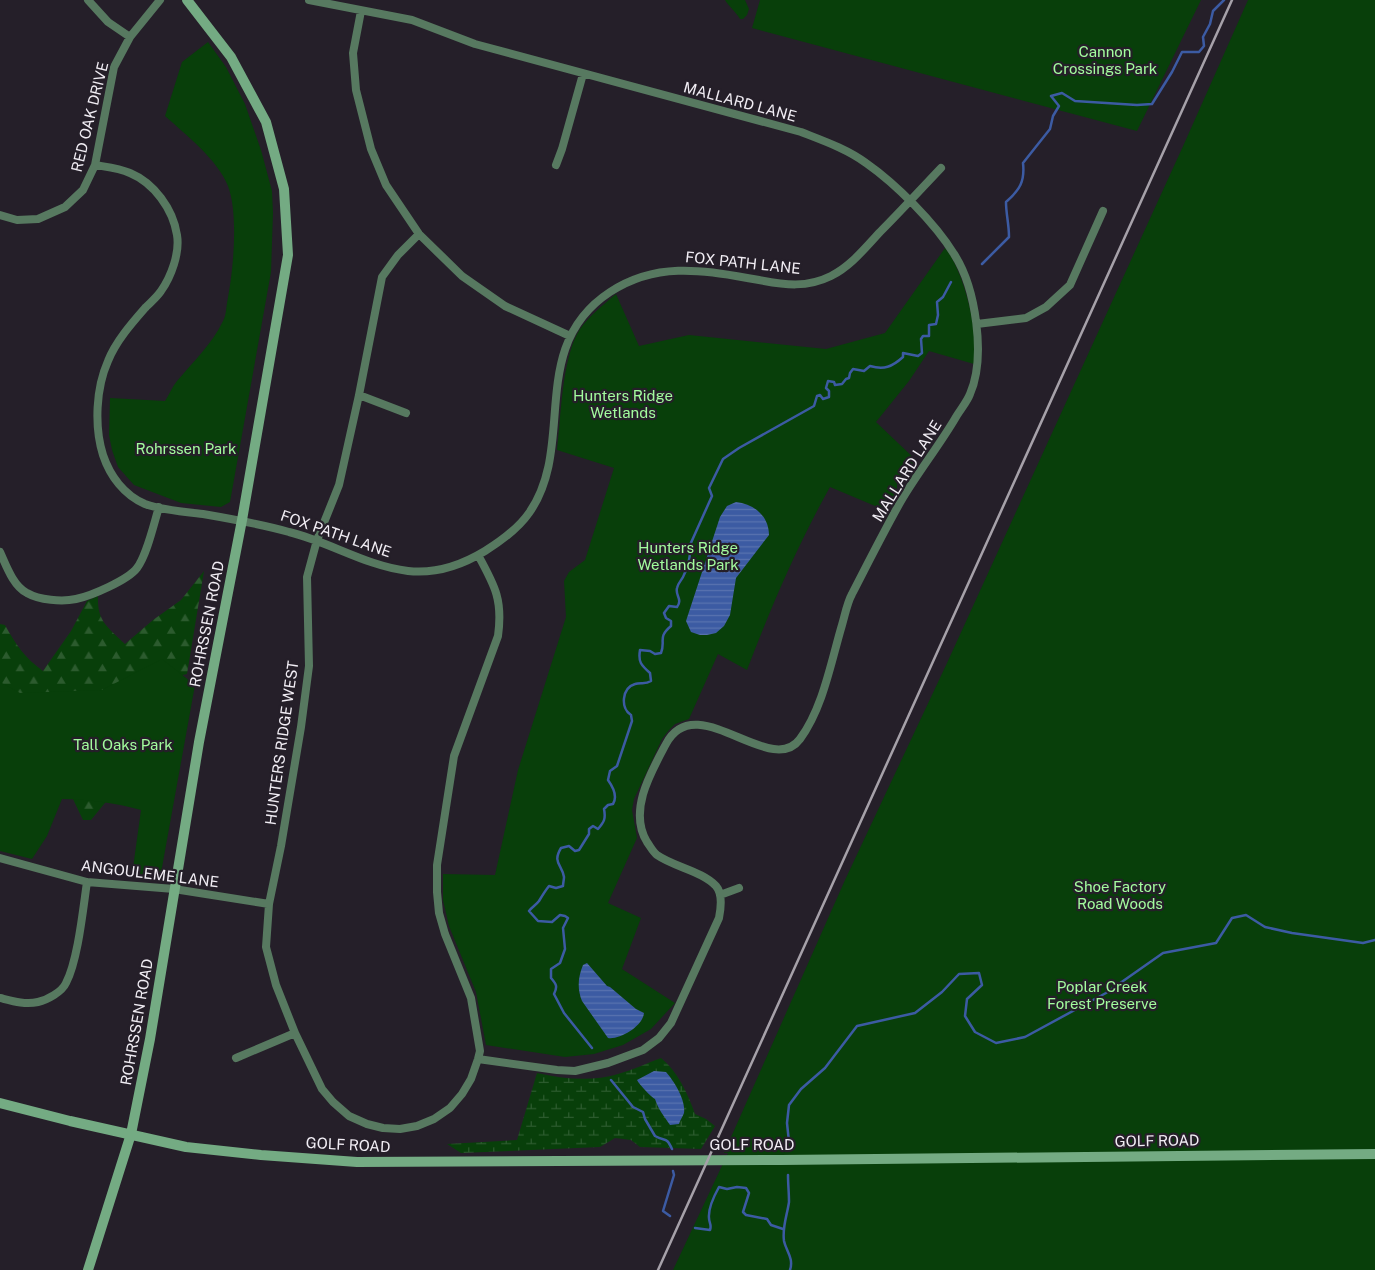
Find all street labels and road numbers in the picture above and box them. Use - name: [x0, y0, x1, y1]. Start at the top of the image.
- street label: RED OAK DRIVE: [68, 60, 111, 174]
- street label: MALLARD LANE: [682, 78, 799, 125]
- street label: FOX PATH LANE: [685, 248, 802, 277]
- street label: MALLARD LANE: [869, 417, 945, 525]
- street label: FOX PATH LANE: [279, 507, 394, 560]
- street label: ROHRSSEN ROAD: [186, 559, 227, 689]
- street label: HUNTERS RIDGE WEST: [262, 660, 301, 826]
- street label: ANGOULEME LANE: [80, 857, 220, 890]
- street label: ROHRSSEN ROAD: [117, 957, 156, 1087]
- street label: GOLF ROAD: [1114, 1131, 1200, 1150]
- street label: GOLF ROAD: [305, 1134, 391, 1155]
- street label: GOLF ROAD: [710, 1136, 794, 1153]

